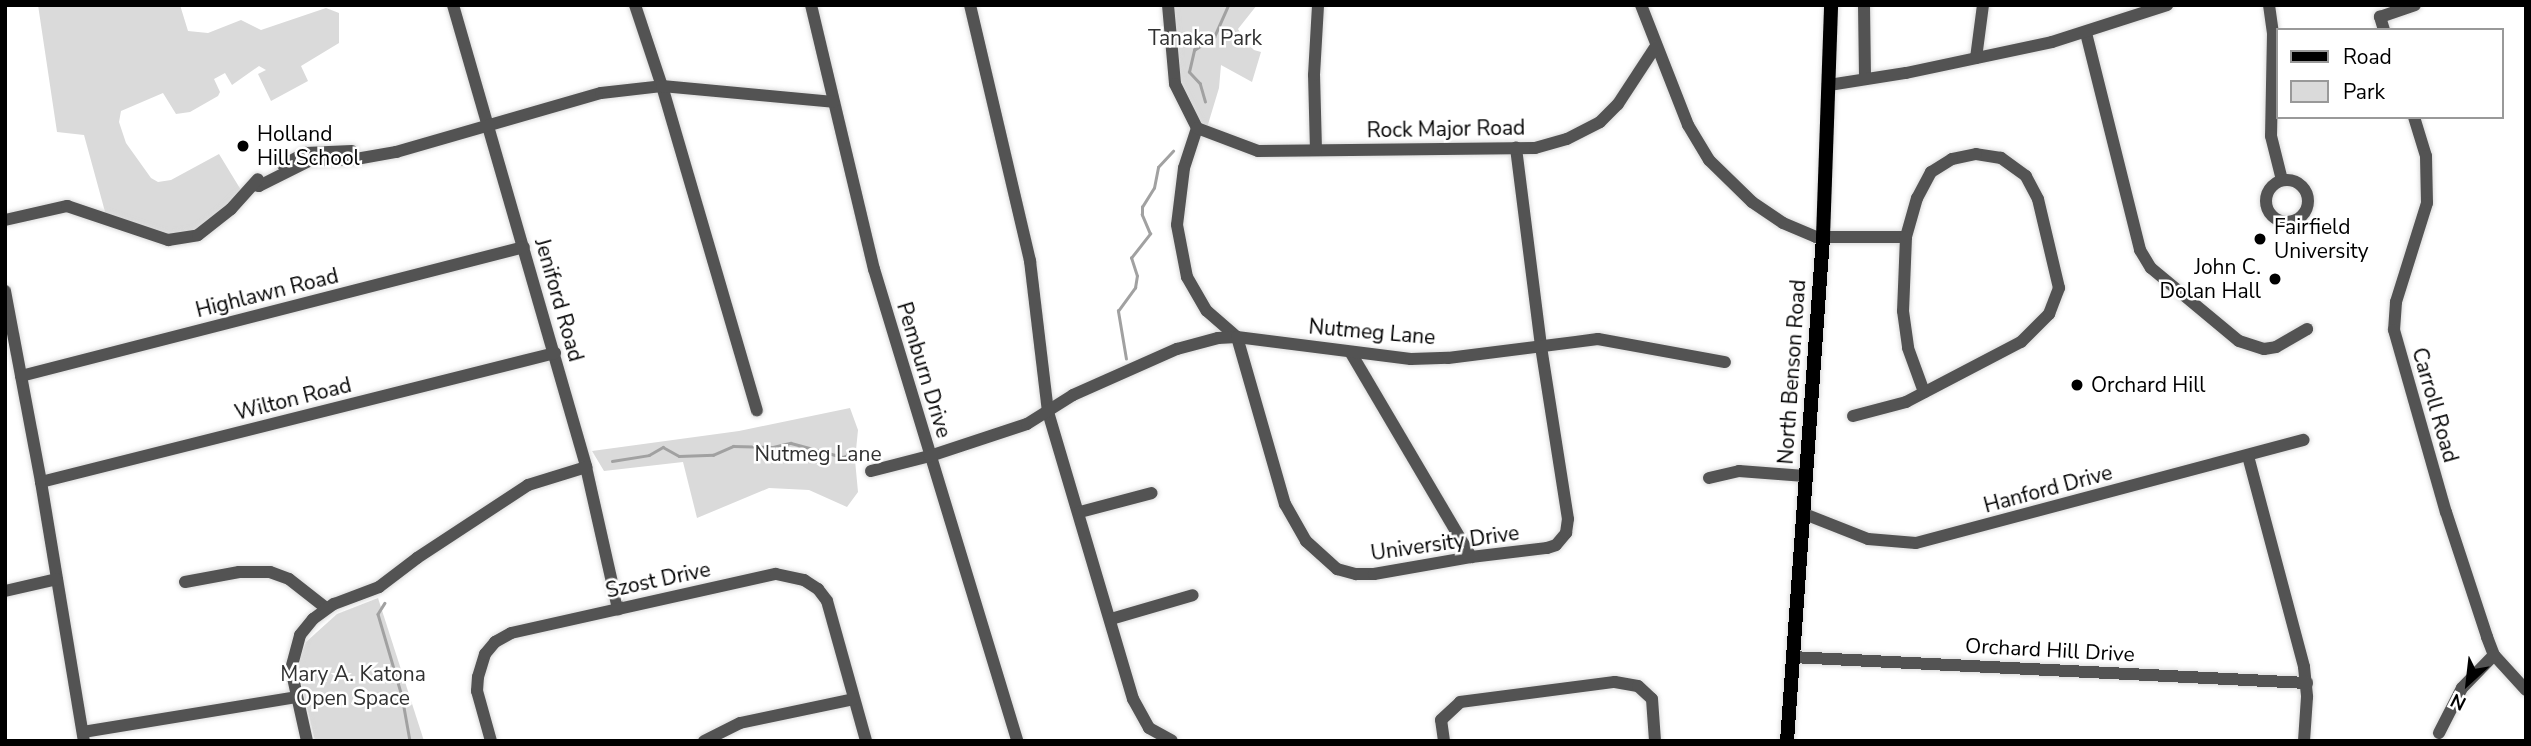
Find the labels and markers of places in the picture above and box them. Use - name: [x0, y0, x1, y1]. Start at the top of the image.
- place label: Holland Hill School: [257, 121, 360, 171]
- marker: Holland Hill School: [235, 138, 251, 154]
- place label: Fairfield University: [2274, 214, 2369, 264]
- marker: Fairfield University: [2252, 231, 2268, 247]
- place label: John C. Dolan Hall: [2160, 254, 2261, 304]
- marker: John C. Dolan Hall: [2267, 271, 2283, 287]
- place label: Orchard Hill: [2091, 372, 2206, 398]
- marker: Orchard Hill: [2069, 377, 2085, 393]

